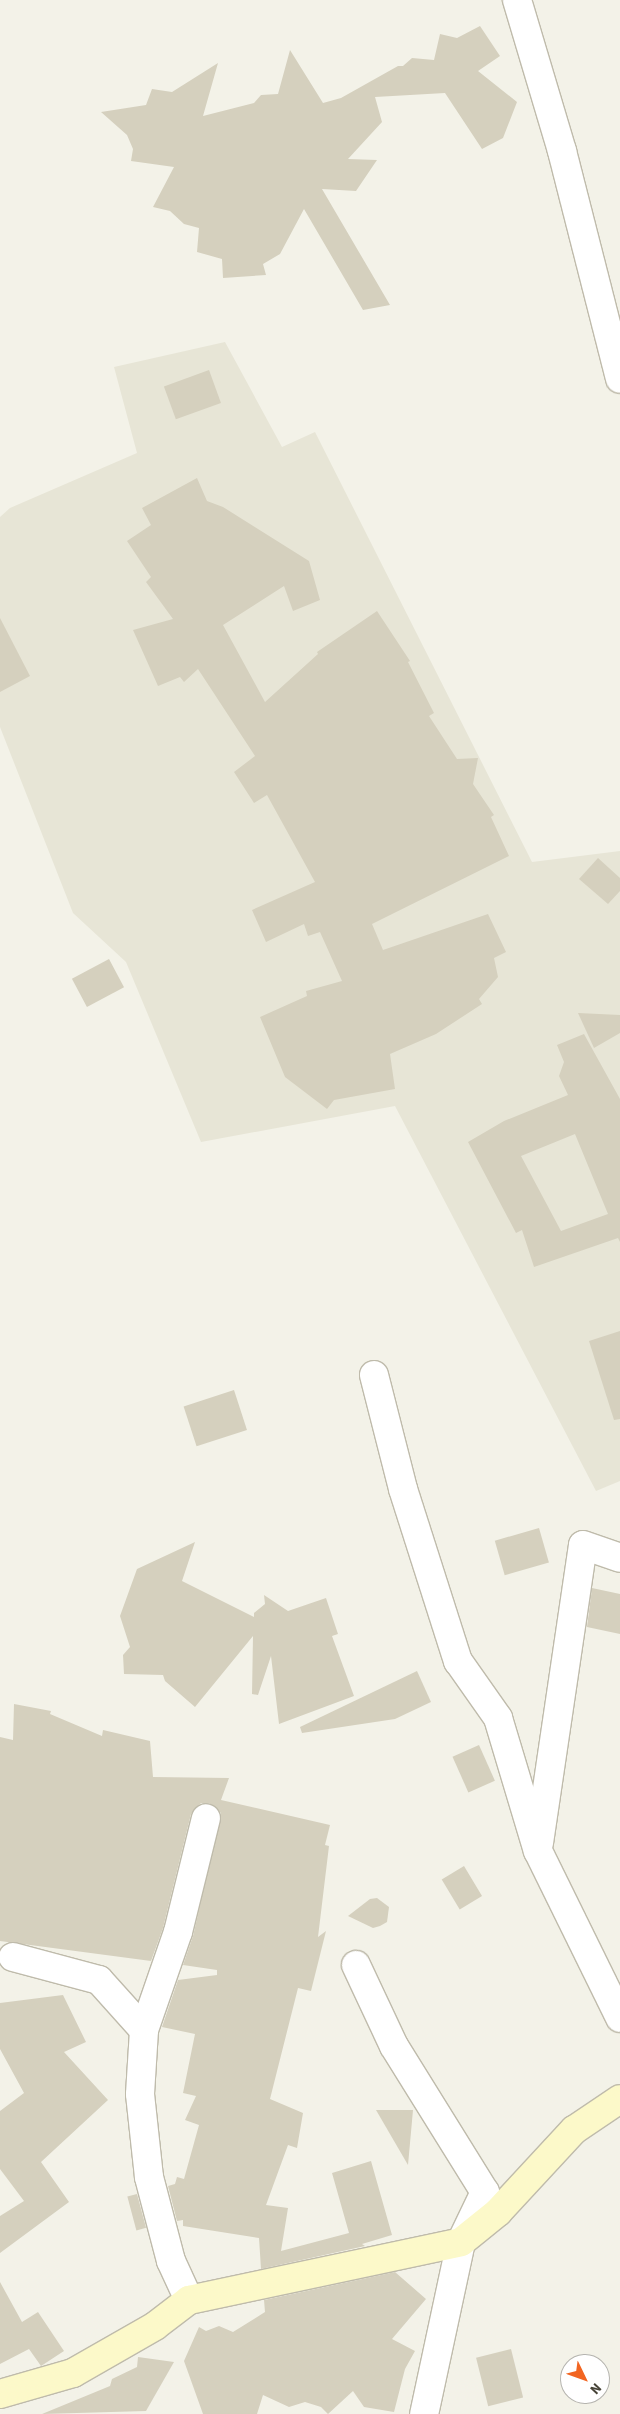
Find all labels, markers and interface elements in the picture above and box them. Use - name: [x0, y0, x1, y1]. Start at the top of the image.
- north arrow: [560, 2354, 610, 2404]
- text: N: [585, 2378, 606, 2399]

